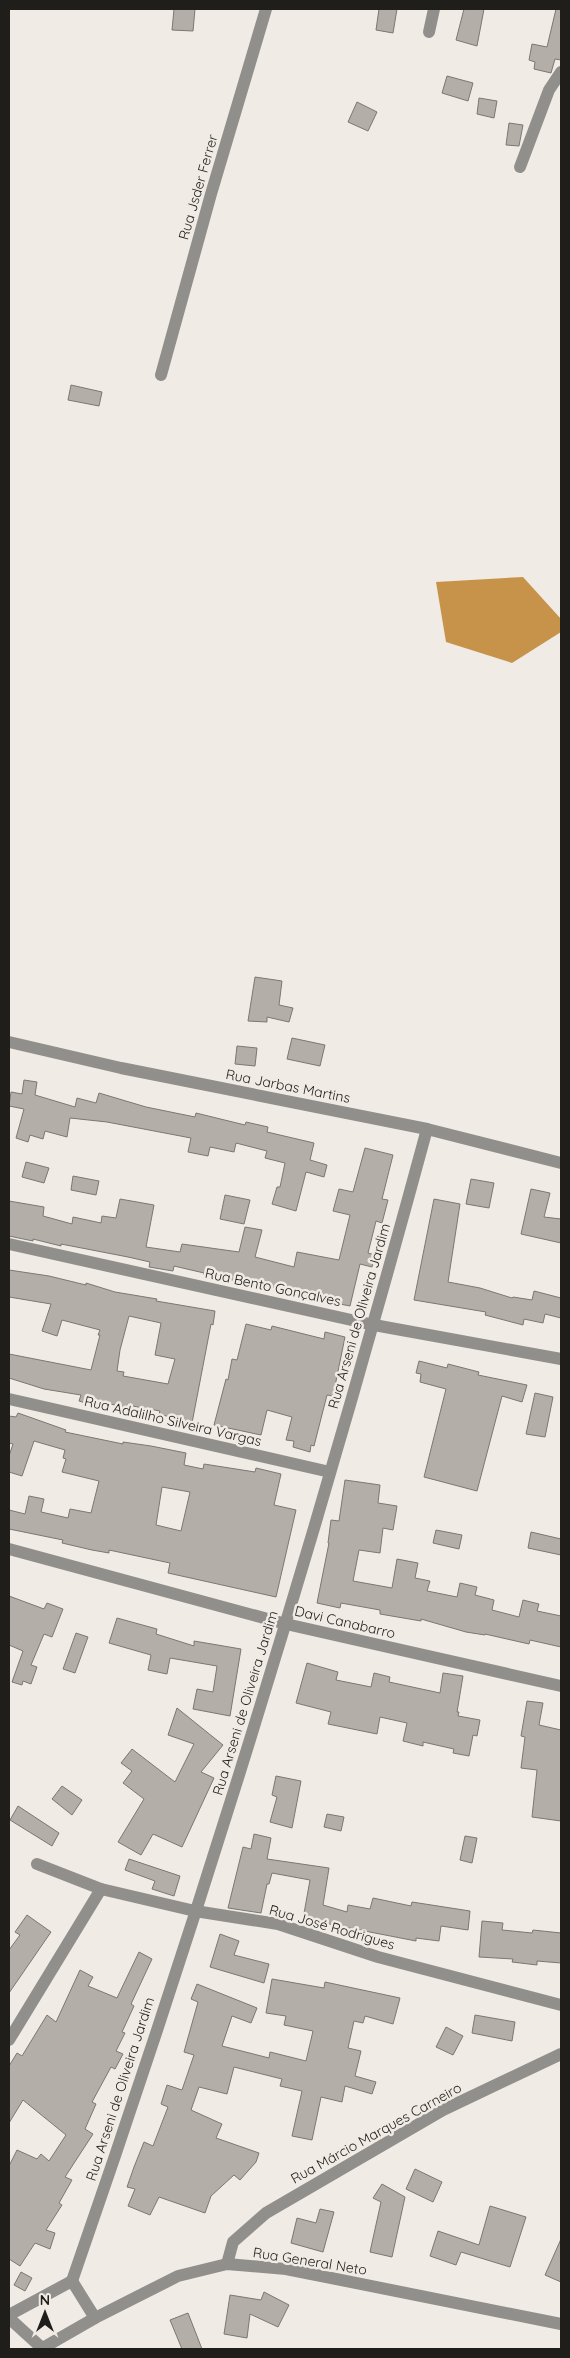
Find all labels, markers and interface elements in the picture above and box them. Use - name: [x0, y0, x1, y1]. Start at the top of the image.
- street label: Rua Jsder Ferrer: [174, 132, 222, 242]
- street label: Rua Jarbas Martins: [224, 1065, 352, 1107]
- street label: Rua Arseni de Oliveira Jardim: [324, 1221, 394, 1411]
- street label: Rua Bento Gonçalves: [204, 1264, 342, 1310]
- street label: Rua Adalilho Silveira Vargas: [83, 1392, 263, 1450]
- street label: Davi Canabarro: [293, 1602, 397, 1642]
- street label: Rua Arseni de Oliveira Jardim: [208, 1609, 282, 1797]
- street label: Rua José Rodrigues: [267, 1900, 397, 1954]
- street label: Rua Arseni de Oliveira Jardim: [82, 1995, 158, 2183]
- street label: Rua Márcio Marques Carneiro: [287, 2078, 465, 2188]
- street label: Rua General Neto: [252, 2243, 368, 2279]
- north arrow: [20, 2288, 70, 2338]
- text: N: [40, 2291, 50, 2309]

